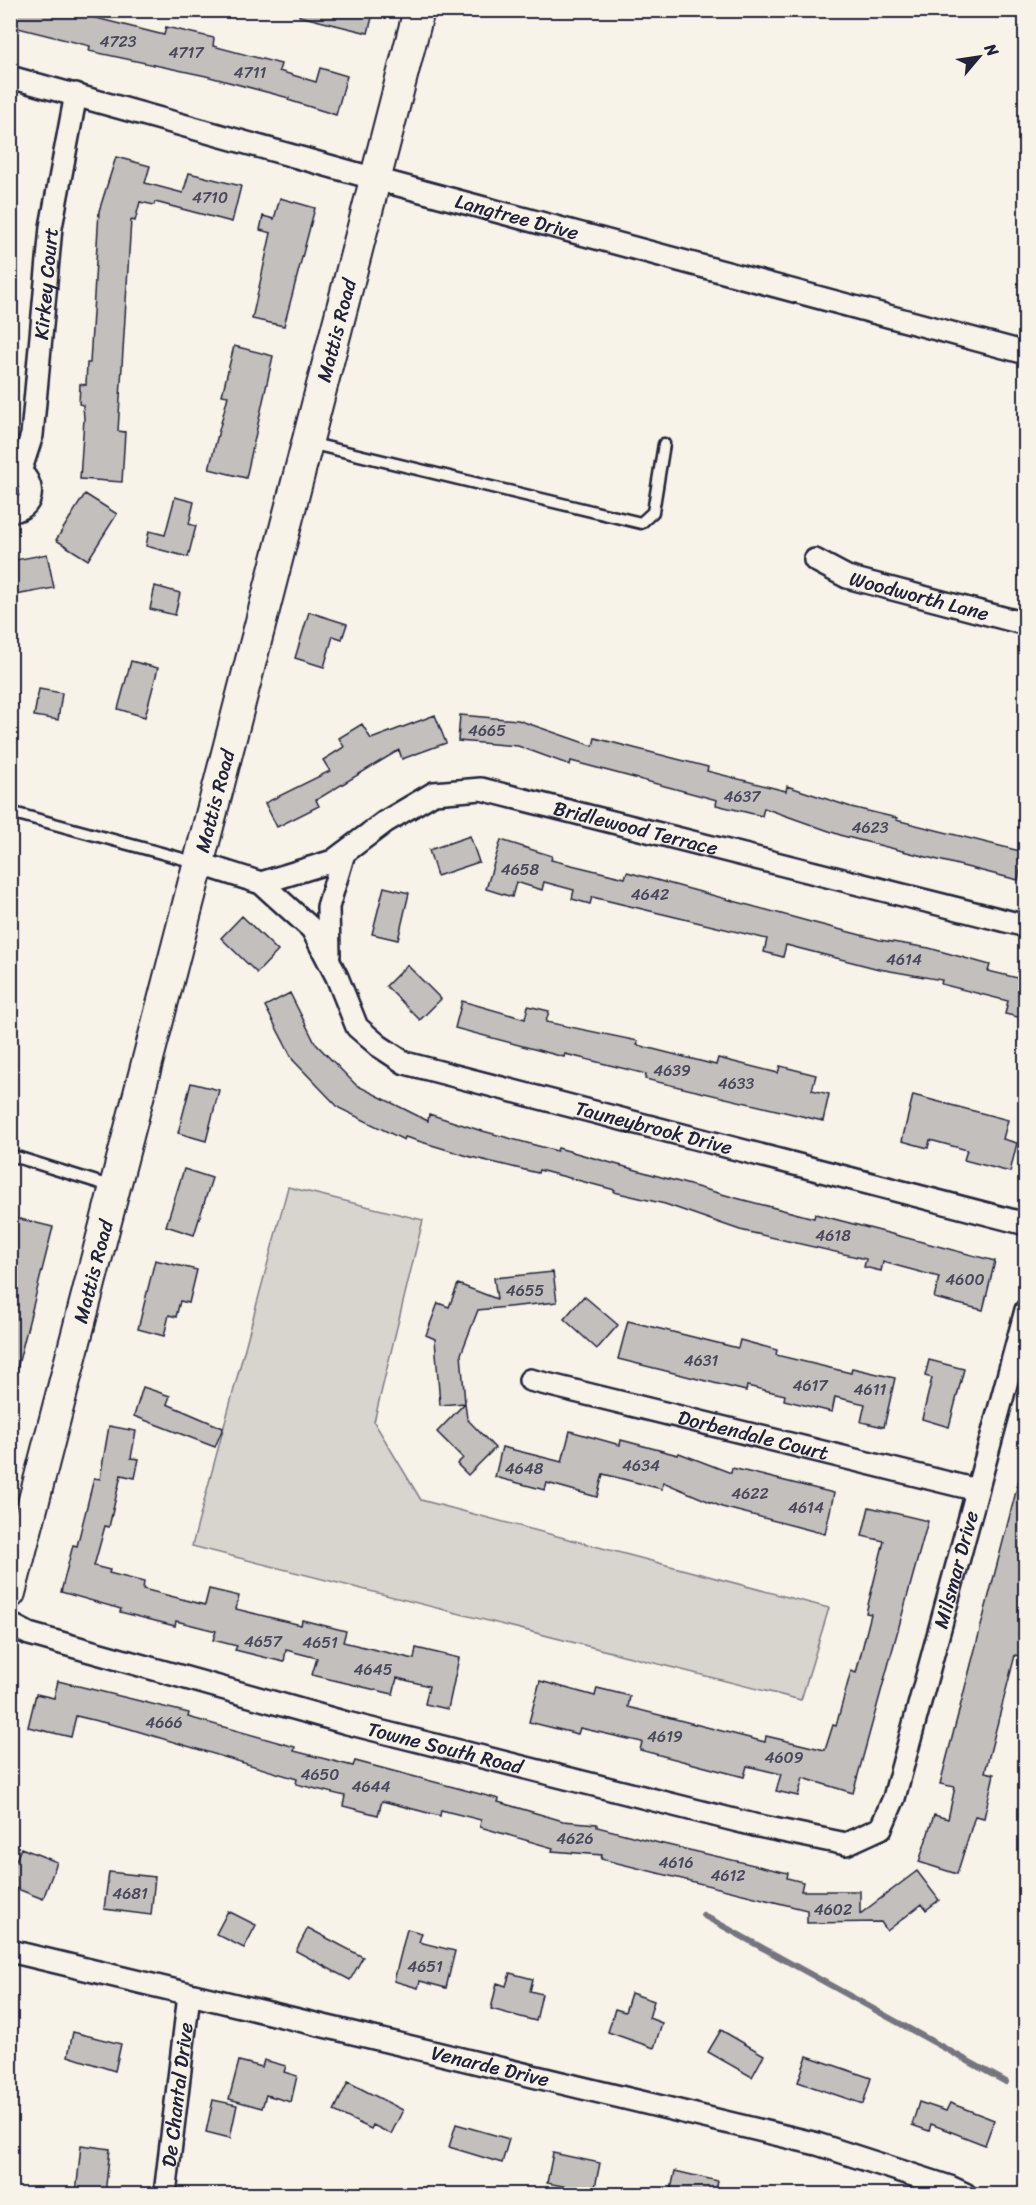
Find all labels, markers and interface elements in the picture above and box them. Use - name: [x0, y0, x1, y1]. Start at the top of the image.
- house number: 4723: [99, 27, 137, 56]
- north arrow: [949, 27, 1009, 87]
- text: N: [976, 37, 1007, 63]
- house number: 4717: [168, 38, 204, 67]
- house number: 4711: [234, 58, 267, 87]
- house number: 4710: [192, 183, 228, 212]
- street label: Langtree Drive: [451, 184, 583, 251]
- street label: Kirkey Court: [24, 226, 69, 341]
- street label: Mattis Road: [307, 274, 367, 386]
- street label: Woodworth Lane: [846, 561, 993, 632]
- house number: 4665: [468, 716, 506, 745]
- street label: Mattis Road: [185, 744, 246, 857]
- house number: 4637: [723, 782, 761, 811]
- street label: Bridlewood Terrace: [550, 791, 722, 866]
- house number: 4623: [851, 813, 889, 842]
- house number: 4658: [501, 855, 540, 884]
- house number: 4642: [631, 880, 669, 909]
- house number: 4614: [886, 945, 922, 974]
- house number: 4639: [653, 1056, 691, 1085]
- house number: 4633: [718, 1069, 755, 1098]
- street label: Tauneybrook Drive: [571, 1091, 736, 1165]
- street label: Mattis Road: [63, 1215, 124, 1327]
- house number: 4618: [815, 1221, 851, 1250]
- house number: 4600: [945, 1265, 985, 1294]
- house number: 4655: [506, 1276, 545, 1305]
- house number: 4631: [684, 1346, 718, 1375]
- house number: 4617: [792, 1371, 828, 1400]
- house number: 4611: [854, 1375, 887, 1404]
- street label: Dorbendale Court: [674, 1400, 833, 1471]
- house number: 4634: [622, 1451, 660, 1480]
- house number: 4648: [505, 1454, 544, 1483]
- house number: 4622: [731, 1479, 769, 1508]
- house number: 4614: [788, 1493, 824, 1522]
- street label: Milsmar Drive: [924, 1507, 989, 1633]
- house number: 4657: [244, 1627, 283, 1656]
- house number: 4651: [302, 1628, 338, 1657]
- house number: 4645: [354, 1655, 393, 1684]
- house number: 4666: [145, 1708, 183, 1737]
- street label: Towne South Road: [364, 1712, 528, 1785]
- house number: 4619: [647, 1722, 683, 1751]
- house number: 4609: [764, 1743, 804, 1772]
- house number: 4650: [301, 1760, 339, 1789]
- house number: 4644: [351, 1772, 391, 1801]
- house number: 4626: [556, 1824, 594, 1853]
- house number: 4616: [658, 1848, 694, 1877]
- house number: 4612: [710, 1861, 746, 1890]
- house number: 4681: [112, 1879, 148, 1908]
- house number: 4602: [814, 1895, 852, 1924]
- house number: 4651: [407, 1952, 443, 1981]
- street label: De Chantal Drive: [151, 2020, 204, 2169]
- street label: Venarde Drive: [428, 2035, 553, 2097]

